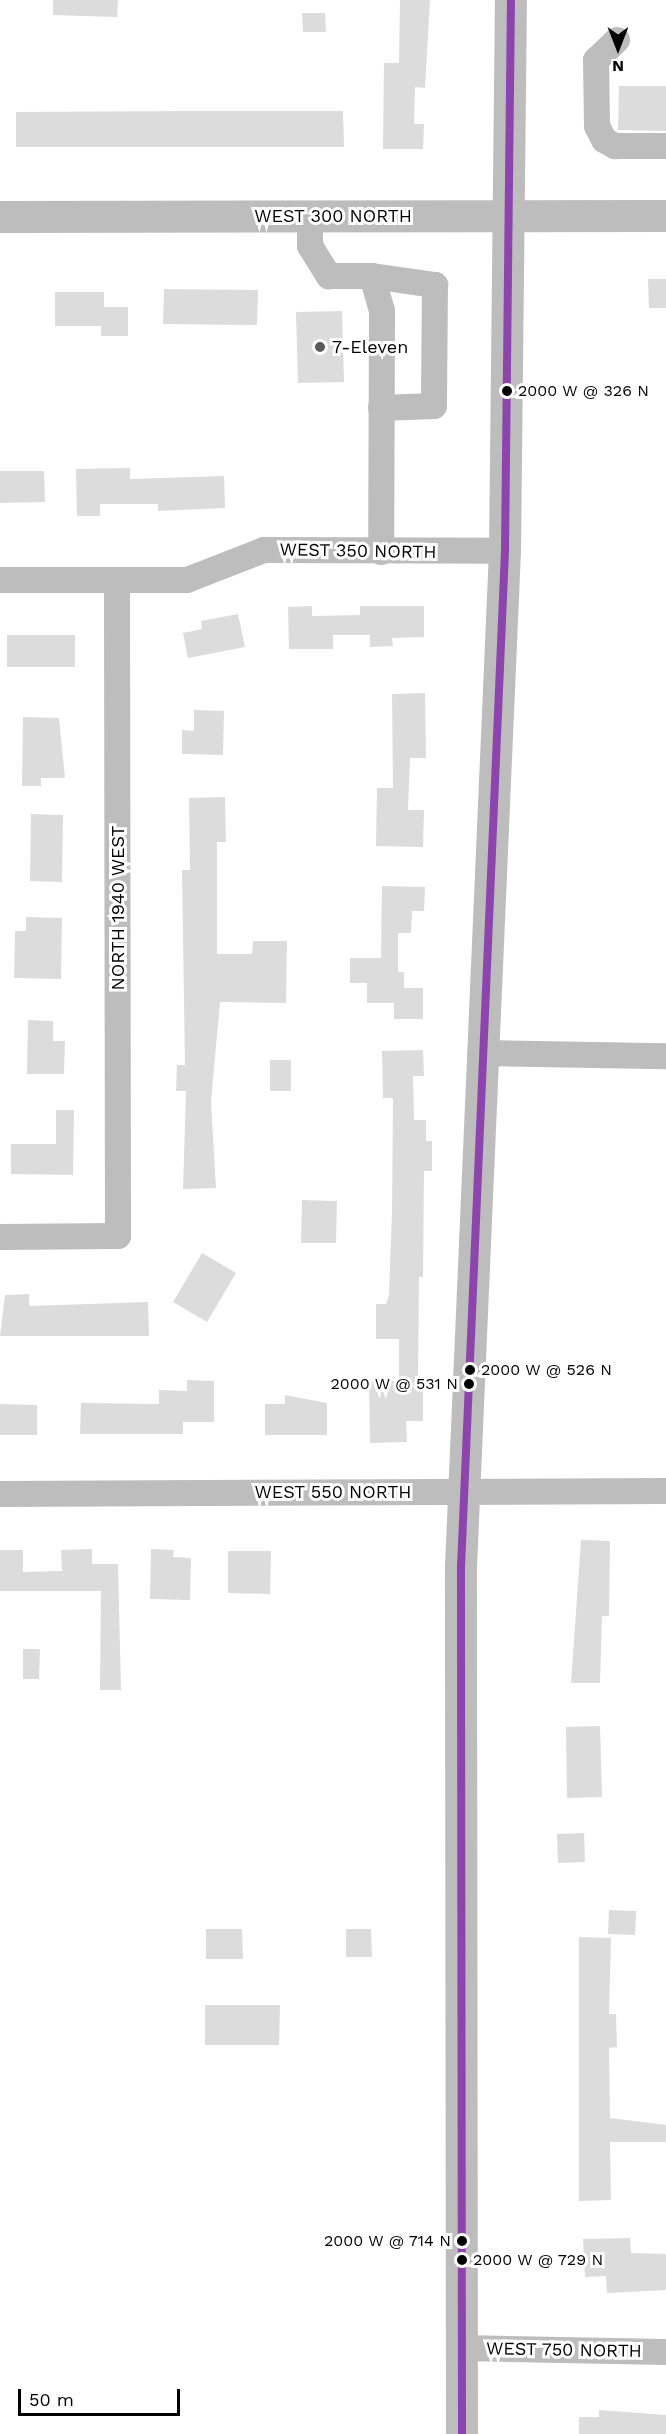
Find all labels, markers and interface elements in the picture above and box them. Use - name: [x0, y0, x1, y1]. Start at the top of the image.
- north arrow: [588, 18, 648, 78]
- text: N: [612, 57, 624, 76]
- street label: WEST 300 NORTH: [254, 205, 412, 227]
- place label: 7-Eleven: [332, 336, 408, 358]
- marker: 7-Eleven: [313, 340, 327, 354]
- place label: 2000 W @ 326 N: [518, 381, 650, 401]
- marker: 2000 W @ 326 N: [501, 385, 513, 397]
- street label: WEST 350 NORTH: [279, 539, 437, 563]
- street label: NORTH 1940 WEST: [107, 825, 129, 991]
- place label: 2000 W @ 526 N: [481, 1360, 613, 1380]
- marker: 2000 W @ 526 N: [464, 1364, 476, 1376]
- place label: 2000 W @ 531 N: [330, 1374, 458, 1394]
- marker: 2000 W @ 531 N: [463, 1378, 475, 1390]
- street label: WEST 550 NORTH: [254, 1481, 412, 1503]
- place label: 2000 W @ 714 N: [323, 2231, 451, 2251]
- marker: 2000 W @ 714 N: [456, 2235, 468, 2247]
- place label: 2000 W @ 729 N: [473, 2250, 605, 2270]
- marker: 2000 W @ 729 N: [456, 2254, 468, 2266]
- street label: WEST 750 NORTH: [485, 2338, 643, 2362]
- scale bar: [21, 2377, 183, 2415]
- text: 50 m: [29, 2389, 74, 2410]

